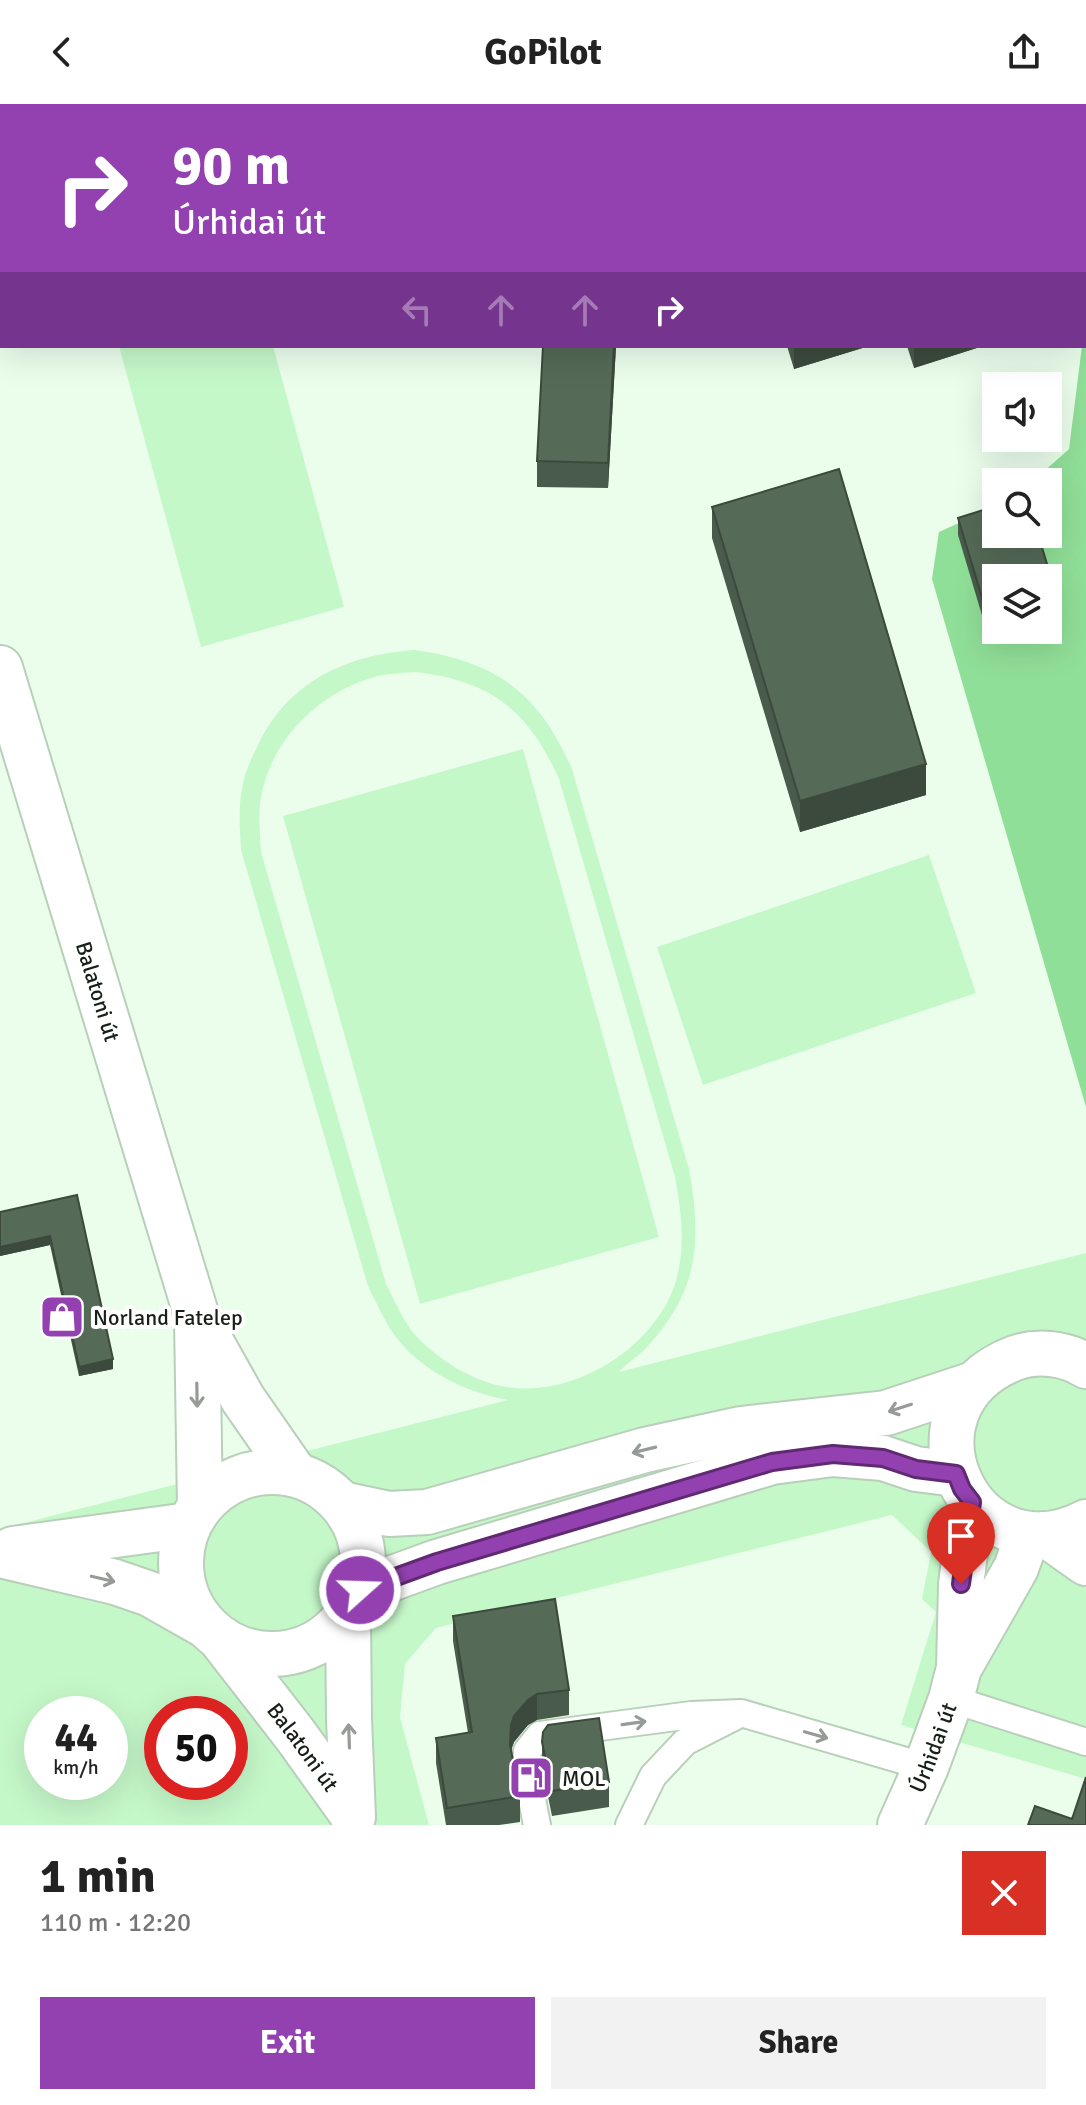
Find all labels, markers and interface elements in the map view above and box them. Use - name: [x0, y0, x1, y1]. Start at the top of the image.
- icon: back: [40, 30, 84, 74]
- text: GoPilot: [484, 30, 602, 75]
- icon: share: [1002, 30, 1046, 74]
- text: 90 m: [172, 131, 290, 200]
- icon: right: [40, 136, 144, 240]
- text: Úrhidai út: [172, 200, 326, 245]
- icon: left: [395, 288, 439, 332]
- icon: ahead: [479, 288, 523, 332]
- icon: ahead: [563, 288, 607, 332]
- icon: right: [647, 288, 691, 332]
- map controls: [982, 372, 1062, 644]
- button: sound: [982, 372, 1062, 452]
- button: search: [982, 468, 1062, 548]
- button: layers: [982, 564, 1062, 644]
- street label: Balatoni út: [70, 938, 126, 1045]
- shop icon: Norland Fatelep: [38, 1293, 86, 1341]
- place label: Norland Fatelep: [93, 1304, 243, 1331]
- one-way arrow: [190, 1381, 205, 1408]
- one-way arrow: [888, 1402, 913, 1416]
- one-way arrow: [632, 1444, 658, 1459]
- pin: [927, 1502, 995, 1584]
- icon: arrive: [939, 1514, 983, 1558]
- position arrow: [318, 1548, 402, 1632]
- one-way arrow: [90, 1573, 116, 1588]
- speed limit sign: 50: [144, 1696, 248, 1800]
- street label: Balatoni út: [261, 1697, 344, 1797]
- street label: Úrhidai út: [903, 1699, 963, 1797]
- text: 44: [54, 1713, 98, 1763]
- one-way arrow: [621, 1715, 646, 1730]
- one-way arrow: [342, 1723, 357, 1750]
- one-way arrow: [802, 1728, 828, 1743]
- fuel station icon: MOL: [507, 1754, 555, 1802]
- text: km/h: [53, 1755, 99, 1780]
- place label: MOL: [562, 1765, 606, 1792]
- text: 1 min: [40, 1847, 156, 1906]
- button: close: [962, 1851, 1046, 1935]
- text: 110 m · 12:20: [40, 1907, 191, 1939]
- button: Exit: [40, 1997, 535, 2089]
- button: Share: [551, 1997, 1046, 2089]

